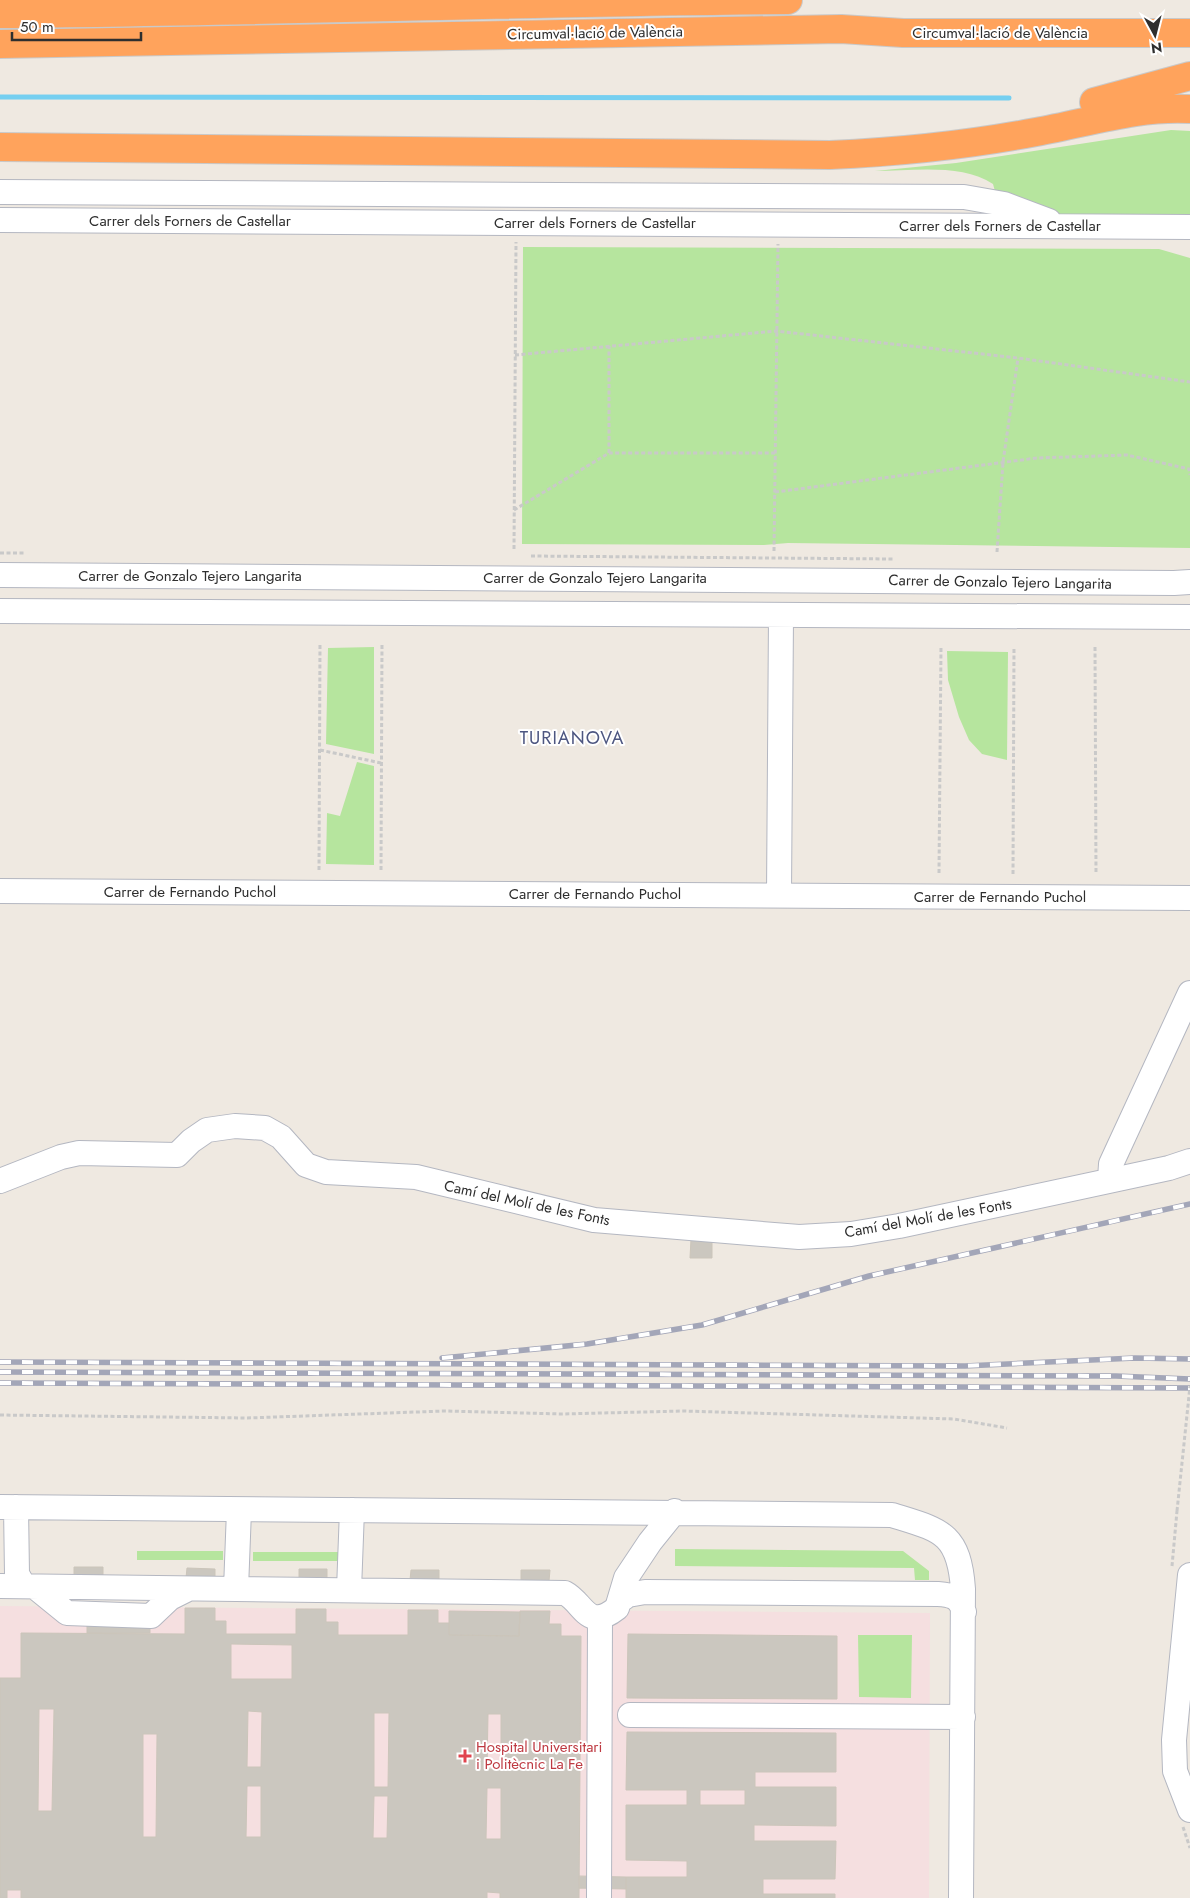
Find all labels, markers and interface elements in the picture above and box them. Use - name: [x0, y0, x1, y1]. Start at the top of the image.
- scale bar: [12, 10, 141, 42]
- north arrow: [1130, 10, 1180, 60]
- text: 50 m: [20, 16, 54, 38]
- street label: Circumval·lació de València: [507, 20, 683, 46]
- street label: Circumval·lació de València: [912, 22, 1088, 44]
- text: N: [1150, 37, 1163, 59]
- street label: Carrer dels Forners de Castellar: [89, 210, 292, 232]
- street label: Carrer dels Forners de Castellar: [494, 212, 697, 234]
- street label: Carrer dels Forners de Castellar: [899, 215, 1102, 237]
- street label: Carrer de Gonzalo Tejero Langarita: [78, 565, 302, 587]
- street label: Carrer de Gonzalo Tejero Langarita: [483, 567, 707, 589]
- street label: Carrer de Gonzalo Tejero Langarita: [888, 569, 1112, 595]
- district label: TURIANOVA: [520, 725, 624, 751]
- street label: Carrer de Fernando Puchol: [104, 881, 276, 903]
- street label: Carrer de Fernando Puchol: [509, 883, 681, 905]
- street label: Carrer de Fernando Puchol: [914, 886, 1086, 908]
- street label: Camí del Molí de les Fonts: [442, 1175, 612, 1231]
- street label: Camí del Molí de les Fonts: [843, 1192, 1013, 1244]
- place label: Hospital Universitari i Politècnic La Fe: [476, 1736, 602, 1775]
- marker: Hospital Universitari i Politècnic La Fe: [458, 1749, 472, 1763]

